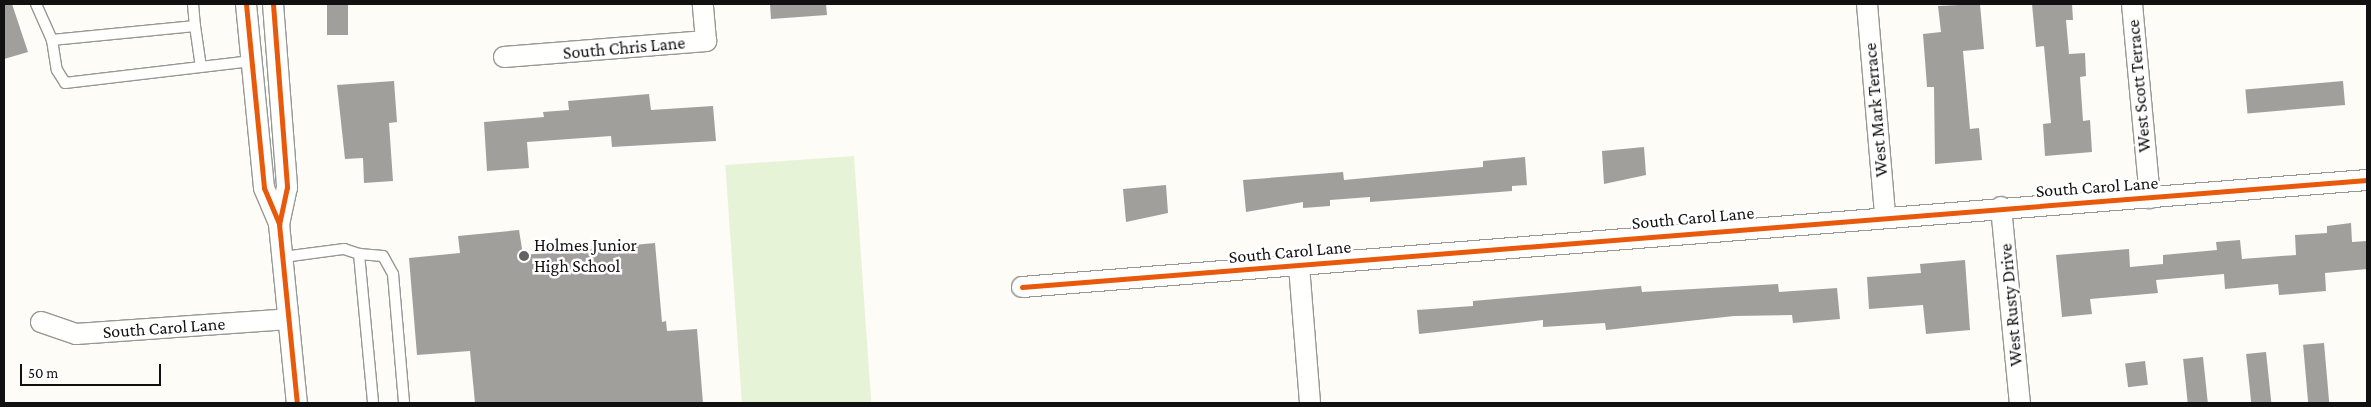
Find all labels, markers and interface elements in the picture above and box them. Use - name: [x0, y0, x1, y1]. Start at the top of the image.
- street label: West Scott Terrace: [2122, 19, 2156, 153]
- street label: South Chris Lane: [562, 32, 686, 64]
- street label: West Mark Terrace: [1859, 42, 1893, 178]
- street label: South Carol Lane: [2035, 172, 2159, 202]
- street label: South Carol Lane: [1631, 202, 1755, 234]
- place label: Holmes Junior High School: [534, 235, 637, 278]
- street label: South Carol Lane: [1228, 236, 1352, 268]
- street label: West Rusty Drive: [1995, 243, 2027, 367]
- marker: Holmes Junior High School: [518, 250, 530, 262]
- street label: South Carol Lane: [102, 313, 226, 343]
- scale bar: [22, 354, 164, 386]
- text: 50 m: [28, 365, 58, 381]

